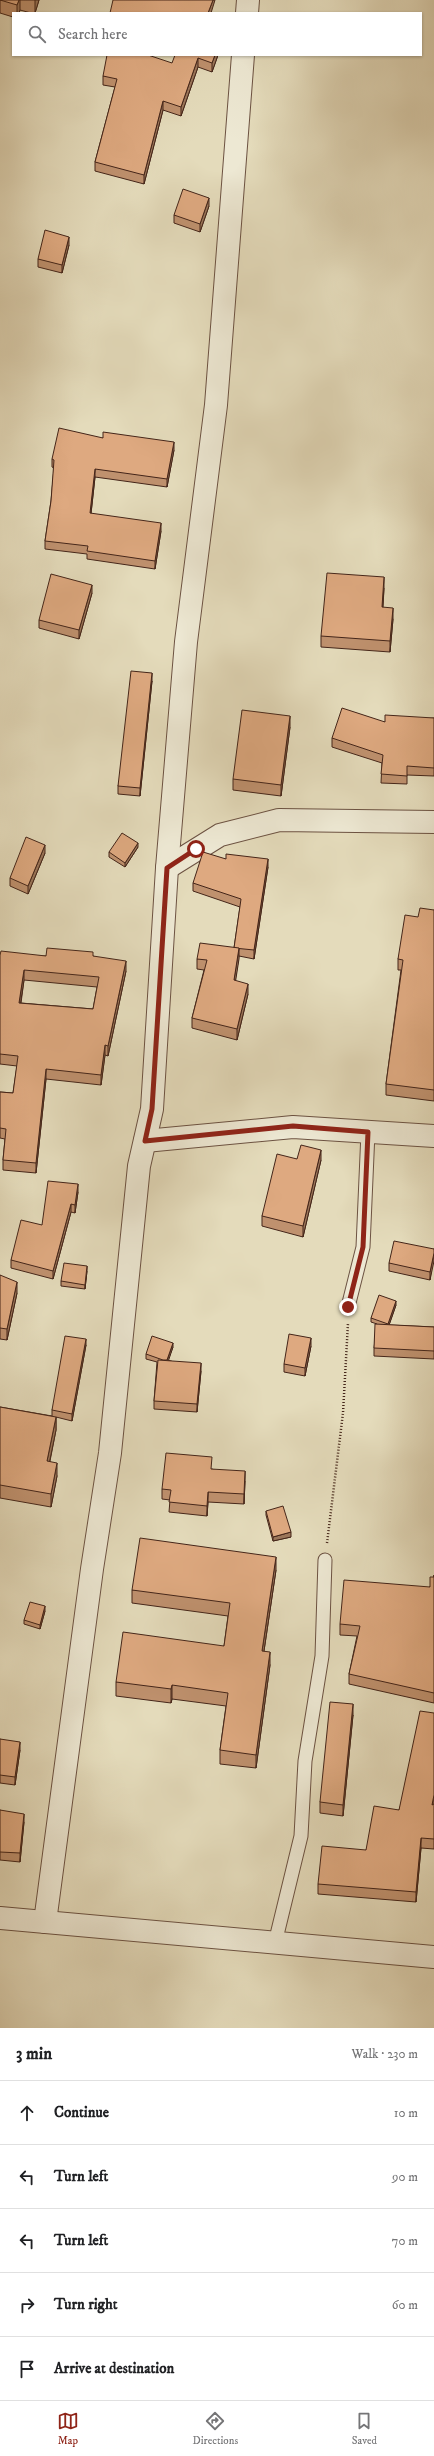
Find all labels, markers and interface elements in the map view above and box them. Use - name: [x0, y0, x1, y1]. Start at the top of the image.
- search box: [12, 12, 422, 56]
- icon: search: [26, 23, 48, 45]
- text: Search here: [58, 25, 127, 44]
- route start: [187, 840, 205, 858]
- route end: [339, 1298, 357, 1316]
- text: 3 min: [16, 2043, 52, 2065]
- text: Walk · 230 m: [352, 2046, 418, 2062]
- icon: ahead: [16, 2102, 38, 2124]
- text: Continue: [54, 2103, 109, 2122]
- text: 10 m: [394, 2105, 418, 2121]
- icon: left: [16, 2166, 38, 2188]
- text: Turn left: [54, 2167, 108, 2186]
- text: 90 m: [392, 2169, 418, 2185]
- icon: left: [16, 2230, 38, 2252]
- text: Turn left: [54, 2231, 108, 2250]
- text: 70 m: [392, 2233, 418, 2249]
- icon: right: [16, 2294, 38, 2316]
- text: Turn right: [54, 2295, 117, 2314]
- text: 60 m: [392, 2297, 418, 2313]
- icon: arrive: [16, 2358, 38, 2380]
- text: Arrive at destination: [54, 2359, 174, 2378]
- tab: Map: [57, 2410, 79, 2448]
- tab: Directions: [193, 2410, 238, 2448]
- tab: Saved: [352, 2410, 377, 2448]

